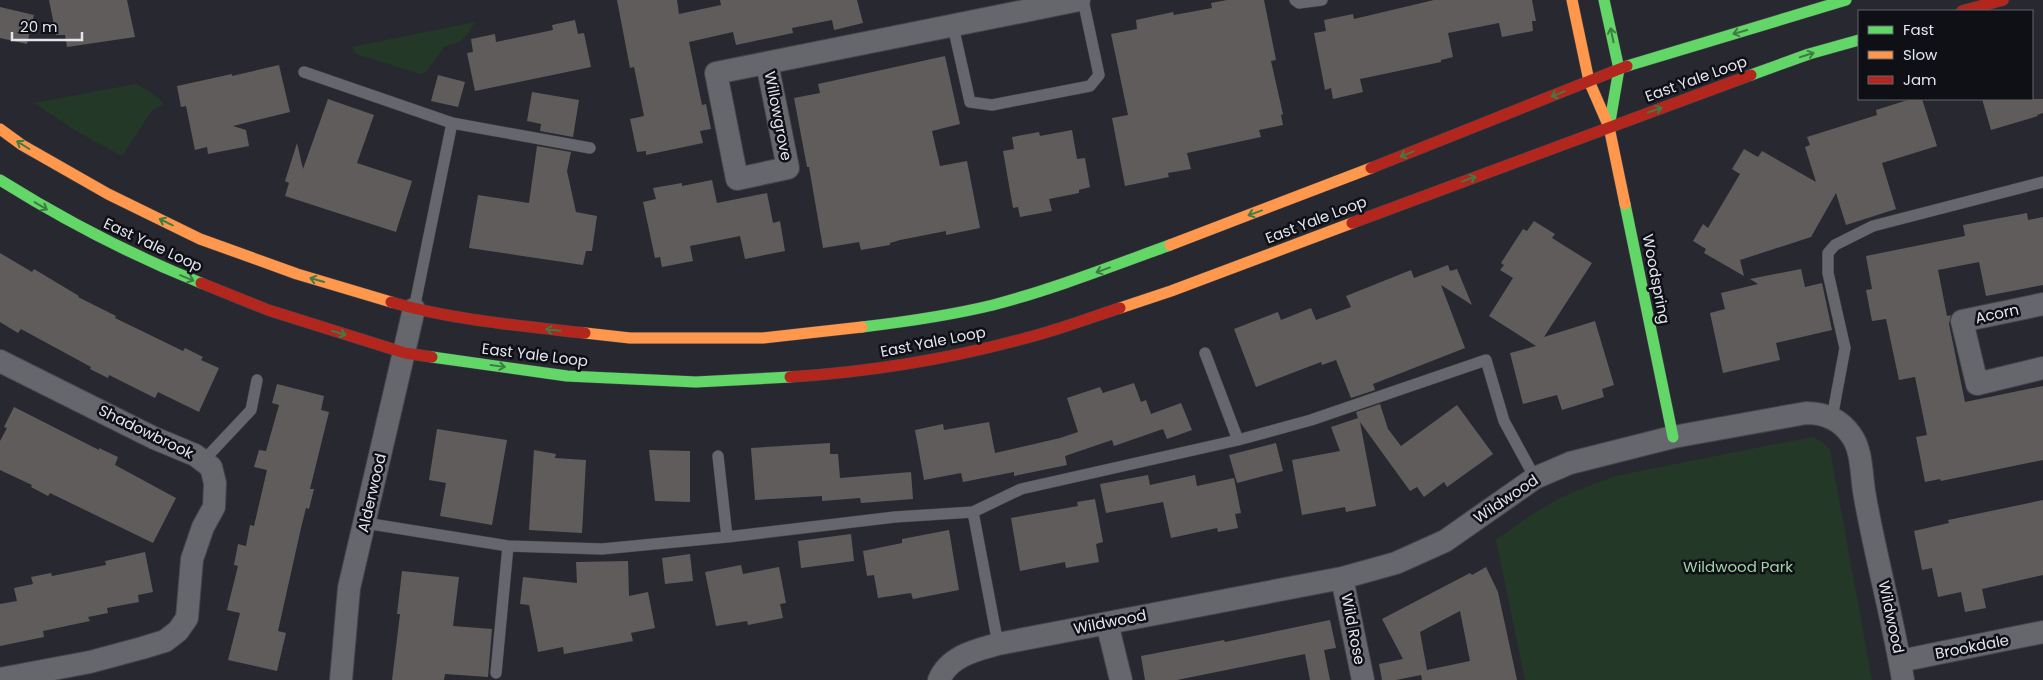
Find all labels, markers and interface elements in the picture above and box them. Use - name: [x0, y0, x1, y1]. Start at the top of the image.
- scale bar: [12, 10, 82, 42]
- legend: [1858, 10, 2033, 100]
- text: 20 m: [20, 16, 58, 37]
- text: Fast: [1903, 19, 1934, 40]
- one-way arrow: [1607, 27, 1616, 43]
- one-way arrow: [1733, 28, 1749, 38]
- text: Slow: [1903, 44, 1938, 65]
- street label: East Yale Loop: [1642, 50, 1750, 107]
- one-way arrow: [1799, 50, 1815, 59]
- street label: Willowgrove: [760, 69, 797, 162]
- text: Jam: [1903, 69, 1937, 90]
- one-way arrow: [1551, 90, 1566, 99]
- one-way arrow: [1646, 105, 1662, 114]
- one-way arrow: [16, 139, 30, 149]
- one-way arrow: [1400, 149, 1415, 159]
- one-way arrow: [1461, 174, 1476, 183]
- street label: East Yale Loop: [1262, 191, 1369, 248]
- one-way arrow: [34, 201, 48, 211]
- one-way arrow: [1248, 209, 1264, 218]
- street label: East Yale Loop: [100, 212, 206, 277]
- one-way arrow: [158, 217, 173, 227]
- street label: Woodspring: [1638, 232, 1675, 326]
- one-way arrow: [1096, 266, 1111, 275]
- one-way arrow: [178, 274, 194, 283]
- one-way arrow: [309, 275, 325, 285]
- street label: Acorn: [1973, 299, 2021, 328]
- street label: East Yale Loop: [878, 321, 987, 362]
- one-way arrow: [545, 325, 561, 335]
- one-way arrow: [331, 328, 347, 338]
- street label: East Yale Loop: [481, 338, 589, 371]
- one-way arrow: [490, 361, 506, 371]
- street label: Shadowbrook: [95, 399, 197, 464]
- street label: Alderwood: [352, 451, 391, 534]
- street label: Wildwood: [1469, 469, 1542, 528]
- park label: Wildwood Park: [1683, 556, 1793, 577]
- street label: Wildwood: [1874, 579, 1909, 655]
- street label: Wild Rose: [1336, 592, 1371, 666]
- street label: Wildwood: [1072, 604, 1148, 639]
- street label: Brookdale: [1933, 629, 2011, 664]

